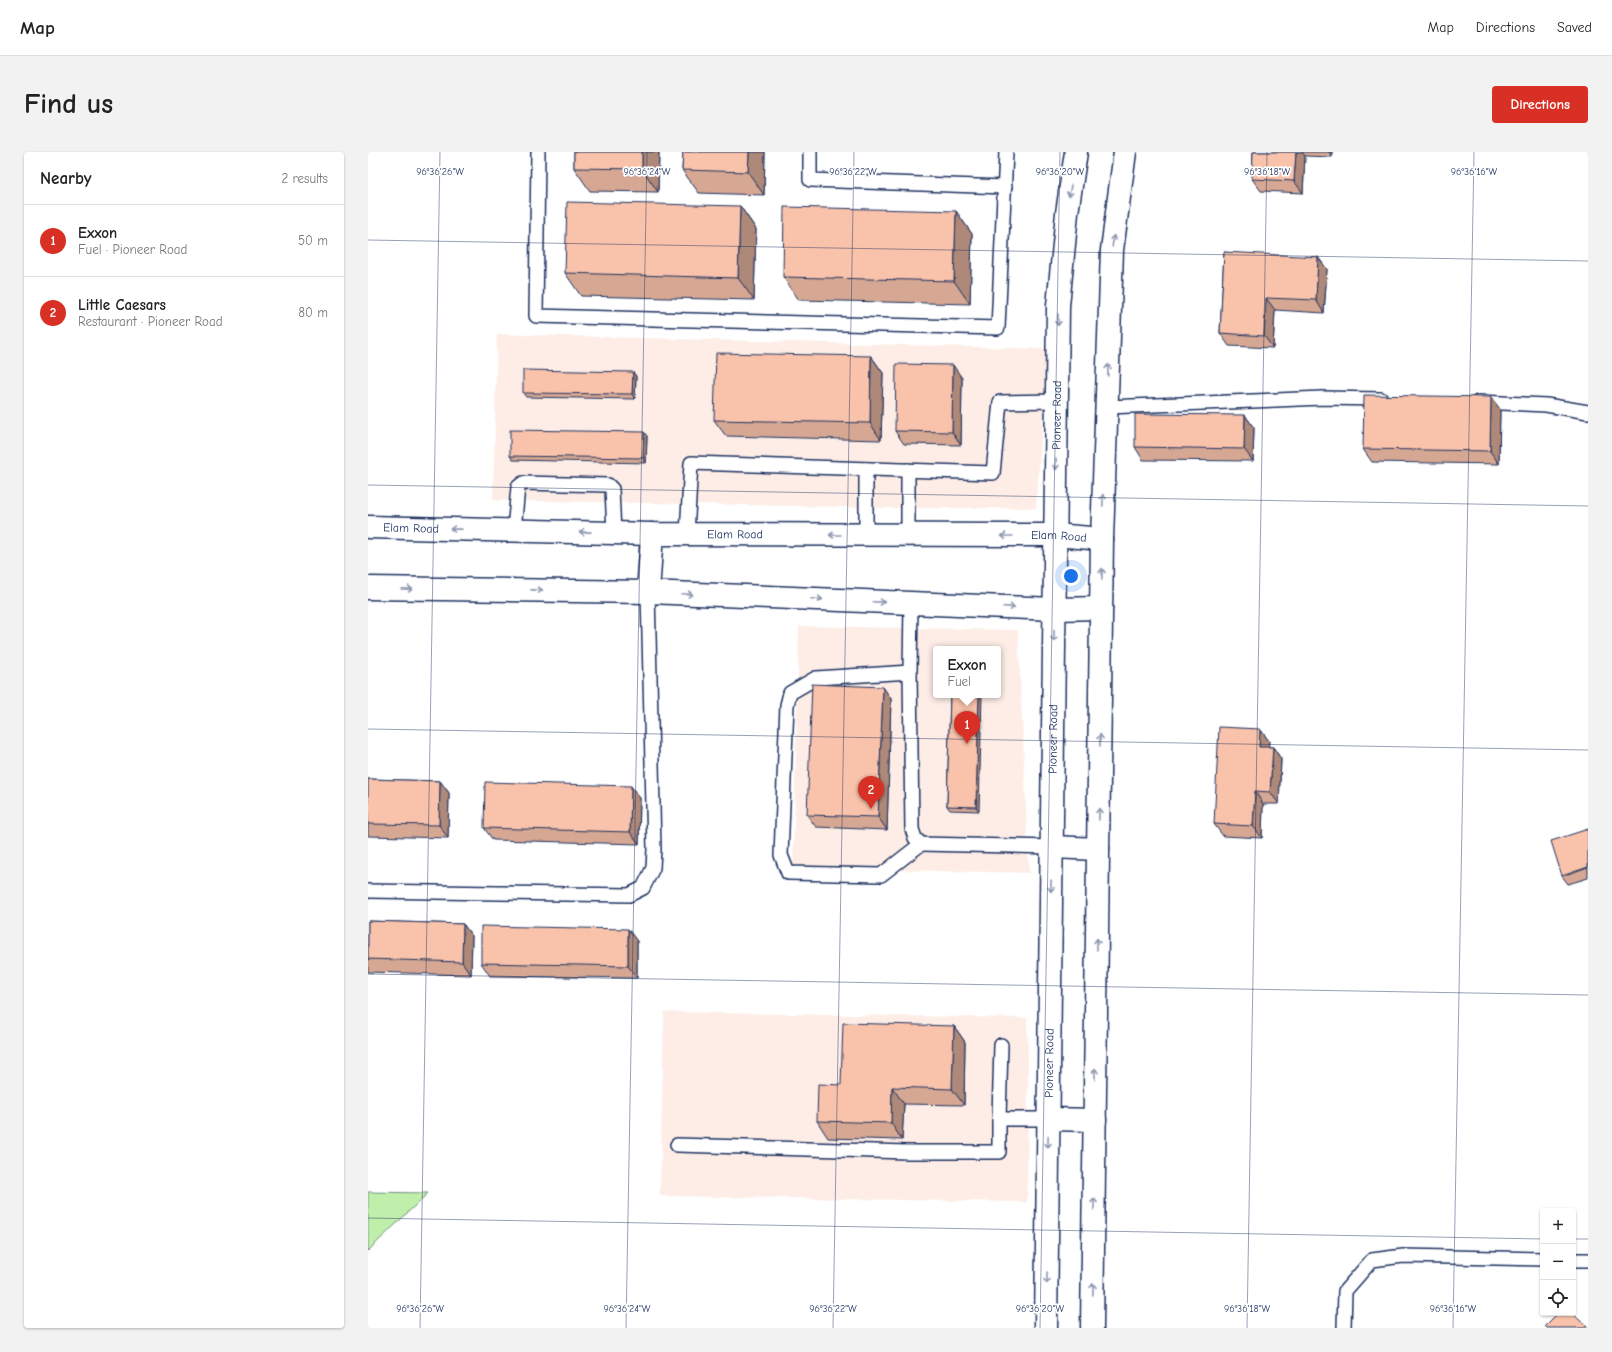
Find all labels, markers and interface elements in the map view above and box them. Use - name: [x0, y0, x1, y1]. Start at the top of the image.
- text: Map: [20, 17, 55, 39]
- text: Map: [1427, 19, 1454, 36]
- text: Directions: [1476, 19, 1535, 36]
- text: Saved: [1557, 19, 1592, 36]
- button: Directions: [1492, 86, 1588, 123]
- text: Find us: [24, 88, 113, 120]
- text: 96°36'26"W: [416, 166, 464, 178]
- text: 96°36'24"W: [623, 166, 671, 178]
- text: 96°36'22"W: [829, 166, 877, 178]
- text: 96°36'20"W: [1036, 166, 1085, 178]
- text: 96°36'18"W: [1244, 166, 1290, 178]
- text: 96°36'16"W: [1451, 166, 1498, 178]
- text: Nearby: [40, 169, 91, 188]
- text: 2 results: [281, 171, 328, 186]
- one-way arrow: [1066, 184, 1074, 197]
- text: Exxon: [78, 224, 117, 242]
- text: 1: [50, 233, 56, 248]
- text: 50 m: [298, 233, 328, 248]
- one-way arrow: [1109, 235, 1117, 248]
- text: Fuel · Pioneer Road: [78, 242, 187, 257]
- text: Little Caesars: [78, 296, 166, 314]
- text: 2: [50, 305, 56, 320]
- text: 80 m: [298, 305, 328, 320]
- one-way arrow: [1054, 313, 1062, 326]
- text: Restaurant · Pioneer Road: [78, 314, 223, 329]
- one-way arrow: [1104, 364, 1112, 377]
- street label: Pioneer Road: [1049, 380, 1064, 450]
- one-way arrow: [1052, 457, 1060, 470]
- one-way arrow: [1100, 494, 1107, 507]
- street label: Elam Road: [383, 520, 439, 536]
- one-way arrow: [450, 525, 463, 533]
- street label: Elam Road: [707, 527, 763, 541]
- one-way arrow: [579, 528, 592, 536]
- street label: Elam Road: [1031, 528, 1087, 545]
- one-way arrow: [829, 531, 842, 539]
- one-way arrow: [1001, 532, 1014, 540]
- your location: [1061, 566, 1081, 586]
- one-way arrow: [1098, 568, 1106, 581]
- one-way arrow: [400, 585, 413, 593]
- one-way arrow: [530, 586, 543, 594]
- one-way arrow: [680, 590, 693, 597]
- one-way arrow: [810, 596, 823, 603]
- one-way arrow: [872, 598, 885, 606]
- one-way arrow: [1002, 603, 1015, 611]
- one-way arrow: [1051, 629, 1058, 642]
- popup: [933, 646, 1001, 698]
- text: Exxon: [947, 656, 987, 674]
- text: Fuel: [947, 674, 971, 689]
- street label: Pioneer Road: [1046, 704, 1060, 774]
- pin: 1: [954, 711, 980, 744]
- one-way arrow: [1096, 734, 1103, 747]
- pin: 2: [858, 776, 884, 809]
- one-way arrow: [1095, 808, 1103, 821]
- one-way arrow: [1047, 879, 1055, 892]
- one-way arrow: [1093, 938, 1101, 951]
- street label: Pioneer Road: [1042, 1028, 1057, 1098]
- one-way arrow: [1091, 1068, 1099, 1081]
- one-way arrow: [1044, 1135, 1052, 1148]
- one-way arrow: [1090, 1198, 1098, 1211]
- map controls: [1540, 1208, 1576, 1316]
- button: +: [1540, 1208, 1576, 1244]
- button: −: [1540, 1244, 1576, 1280]
- one-way arrow: [1043, 1271, 1051, 1284]
- button: locate: [1540, 1280, 1576, 1316]
- one-way arrow: [1089, 1283, 1097, 1296]
- text: 96°36'26"W: [396, 1303, 444, 1315]
- text: 96°36'24"W: [603, 1303, 651, 1315]
- text: 96°36'22"W: [809, 1303, 857, 1315]
- text: 96°36'20"W: [1016, 1303, 1065, 1315]
- text: 96°36'18"W: [1224, 1303, 1270, 1315]
- text: 96°36'16"W: [1430, 1303, 1477, 1315]

